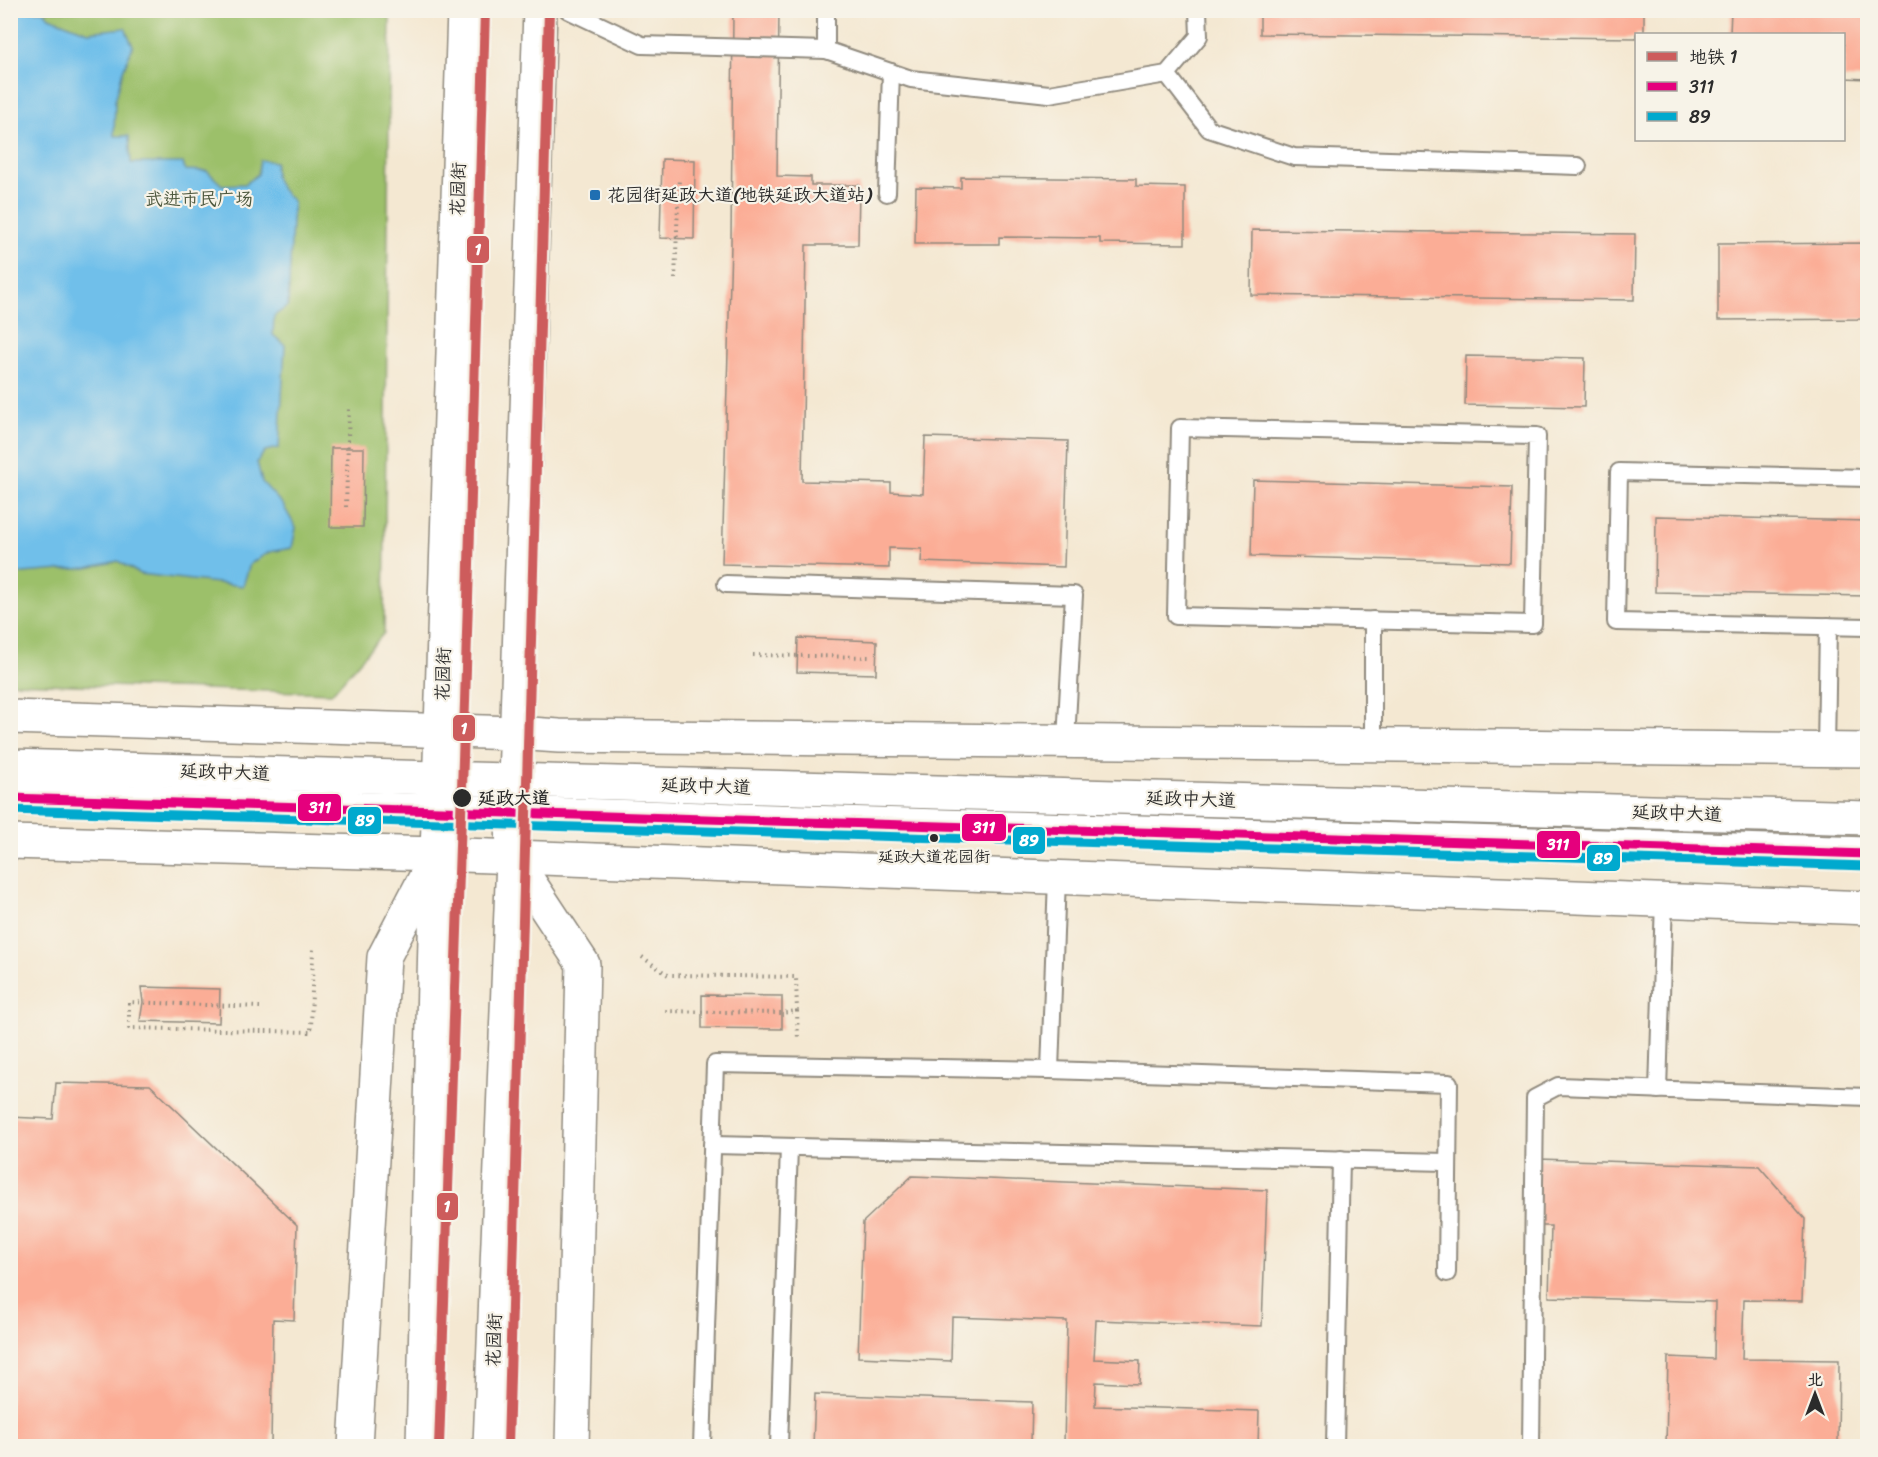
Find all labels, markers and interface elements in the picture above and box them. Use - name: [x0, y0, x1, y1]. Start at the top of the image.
- legend: [1635, 33, 1845, 141]
- text: 地铁 1: [1689, 41, 1738, 73]
- text: 311: [1689, 71, 1715, 103]
- text: 89: [1689, 101, 1711, 133]
- street label: 花园街: [441, 161, 475, 217]
- place label: 花园街延政大道(地铁延政大道站): [607, 179, 873, 211]
- park label: 武进市民广场: [145, 183, 253, 215]
- marker: 花园街延政大道(地铁延政大道站): [588, 188, 602, 202]
- line badge: 1: [466, 235, 490, 264]
- text: 1: [475, 235, 482, 264]
- street label: 花园街: [426, 646, 460, 702]
- line badge: 1: [452, 714, 476, 742]
- text: 1: [461, 714, 468, 743]
- street label: 延政中大道: [179, 754, 271, 790]
- street label: 延政中大道: [660, 768, 752, 804]
- street label: 延政中大道: [1145, 781, 1237, 817]
- place label: 延政大道: [478, 782, 550, 814]
- marker: 延政大道: [451, 787, 473, 809]
- line badge: 311: [297, 793, 342, 822]
- text: 311: [308, 793, 331, 822]
- street label: 延政中大道: [1631, 795, 1723, 831]
- line badge: 89: [347, 806, 382, 835]
- text: 89: [354, 806, 375, 835]
- line badge: 311: [961, 813, 1007, 842]
- text: 311: [972, 813, 995, 842]
- line badge: 89: [1012, 826, 1046, 855]
- text: 89: [1018, 826, 1039, 855]
- line badge: 311: [1536, 830, 1581, 859]
- text: 311: [1546, 830, 1569, 859]
- marker: 延政大道花园街: [928, 832, 940, 844]
- place label: 延政大道花园街: [878, 842, 990, 871]
- line badge: 89: [1586, 844, 1621, 872]
- text: 89: [1592, 844, 1613, 873]
- line badge: 1: [436, 1192, 459, 1221]
- text: 1: [444, 1192, 451, 1221]
- street label: 花园街: [477, 1312, 511, 1368]
- north arrow: [1785, 1364, 1845, 1424]
- text: 北: [1807, 1365, 1823, 1394]

